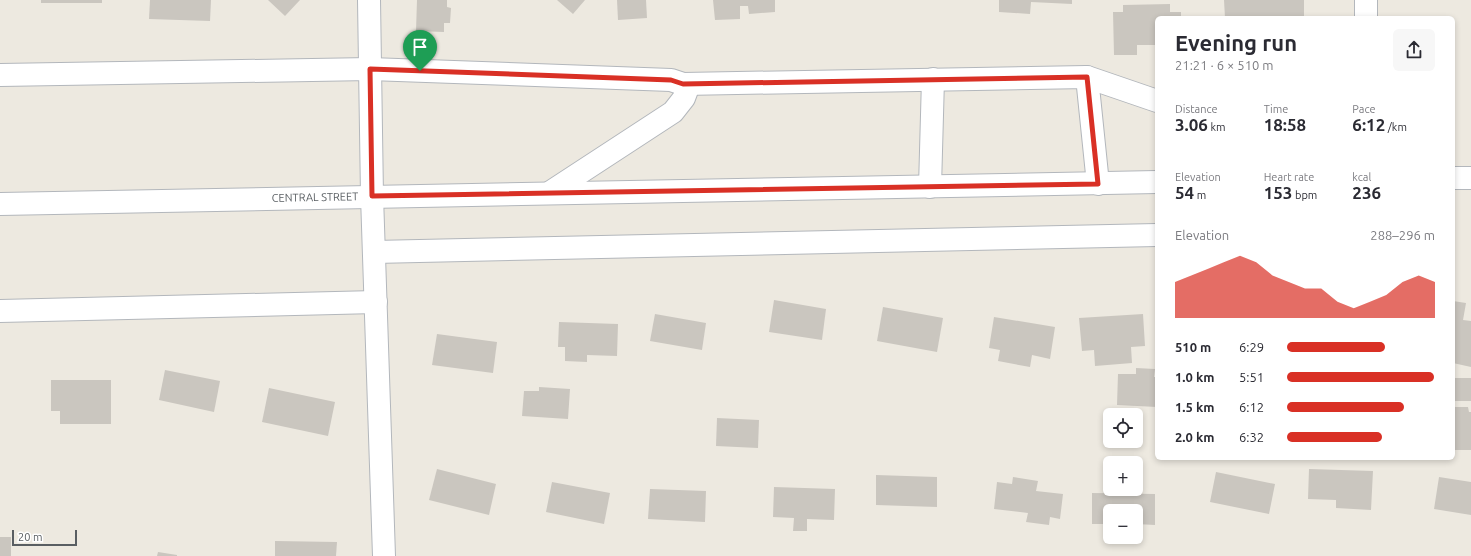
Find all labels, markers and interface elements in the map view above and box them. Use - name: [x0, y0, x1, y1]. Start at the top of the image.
- button: share: [1393, 29, 1435, 71]
- pin: [403, 30, 437, 71]
- text: Evening run: [1175, 30, 1297, 55]
- icon: arrive: [409, 36, 431, 58]
- text: 21:21 · 6 × 510 m: [1175, 58, 1274, 72]
- text: Distance: [1175, 103, 1218, 115]
- text: Time: [1264, 103, 1288, 115]
- text: Pace: [1352, 103, 1376, 115]
- text: 3.06: [1175, 115, 1208, 134]
- text: 18:58: [1264, 115, 1306, 134]
- text: 6:12: [1352, 115, 1385, 134]
- text: km: [1208, 121, 1226, 133]
- text: /km: [1385, 121, 1407, 133]
- text: Elevation: [1175, 171, 1221, 183]
- text: Heart rate: [1264, 171, 1314, 183]
- text: kcal: [1352, 171, 1371, 183]
- text: 54: [1175, 183, 1194, 202]
- text: 153: [1264, 183, 1292, 202]
- text: 236: [1352, 183, 1381, 202]
- text: m: [1194, 189, 1206, 201]
- text: bpm: [1292, 189, 1317, 201]
- street label: CENTRAL STREET: [272, 190, 358, 204]
- text: Elevation: [1175, 228, 1229, 242]
- text: 288–296 m: [1370, 228, 1435, 242]
- text: 510 m: [1175, 340, 1211, 354]
- text: 6:29: [1239, 340, 1264, 354]
- text: 1.0 km: [1175, 370, 1214, 384]
- text: 5:51: [1239, 370, 1264, 384]
- text: 1.5 km: [1175, 400, 1214, 414]
- text: 6:12: [1239, 400, 1264, 414]
- map controls: [1103, 408, 1143, 544]
- button: locate: [1103, 408, 1143, 448]
- text: 2.0 km: [1175, 430, 1214, 444]
- text: 6:32: [1239, 430, 1264, 444]
- button: +: [1103, 456, 1143, 496]
- button: −: [1103, 504, 1143, 544]
- scale bar: [12, 528, 77, 547]
- text: 20 m: [18, 531, 42, 543]

